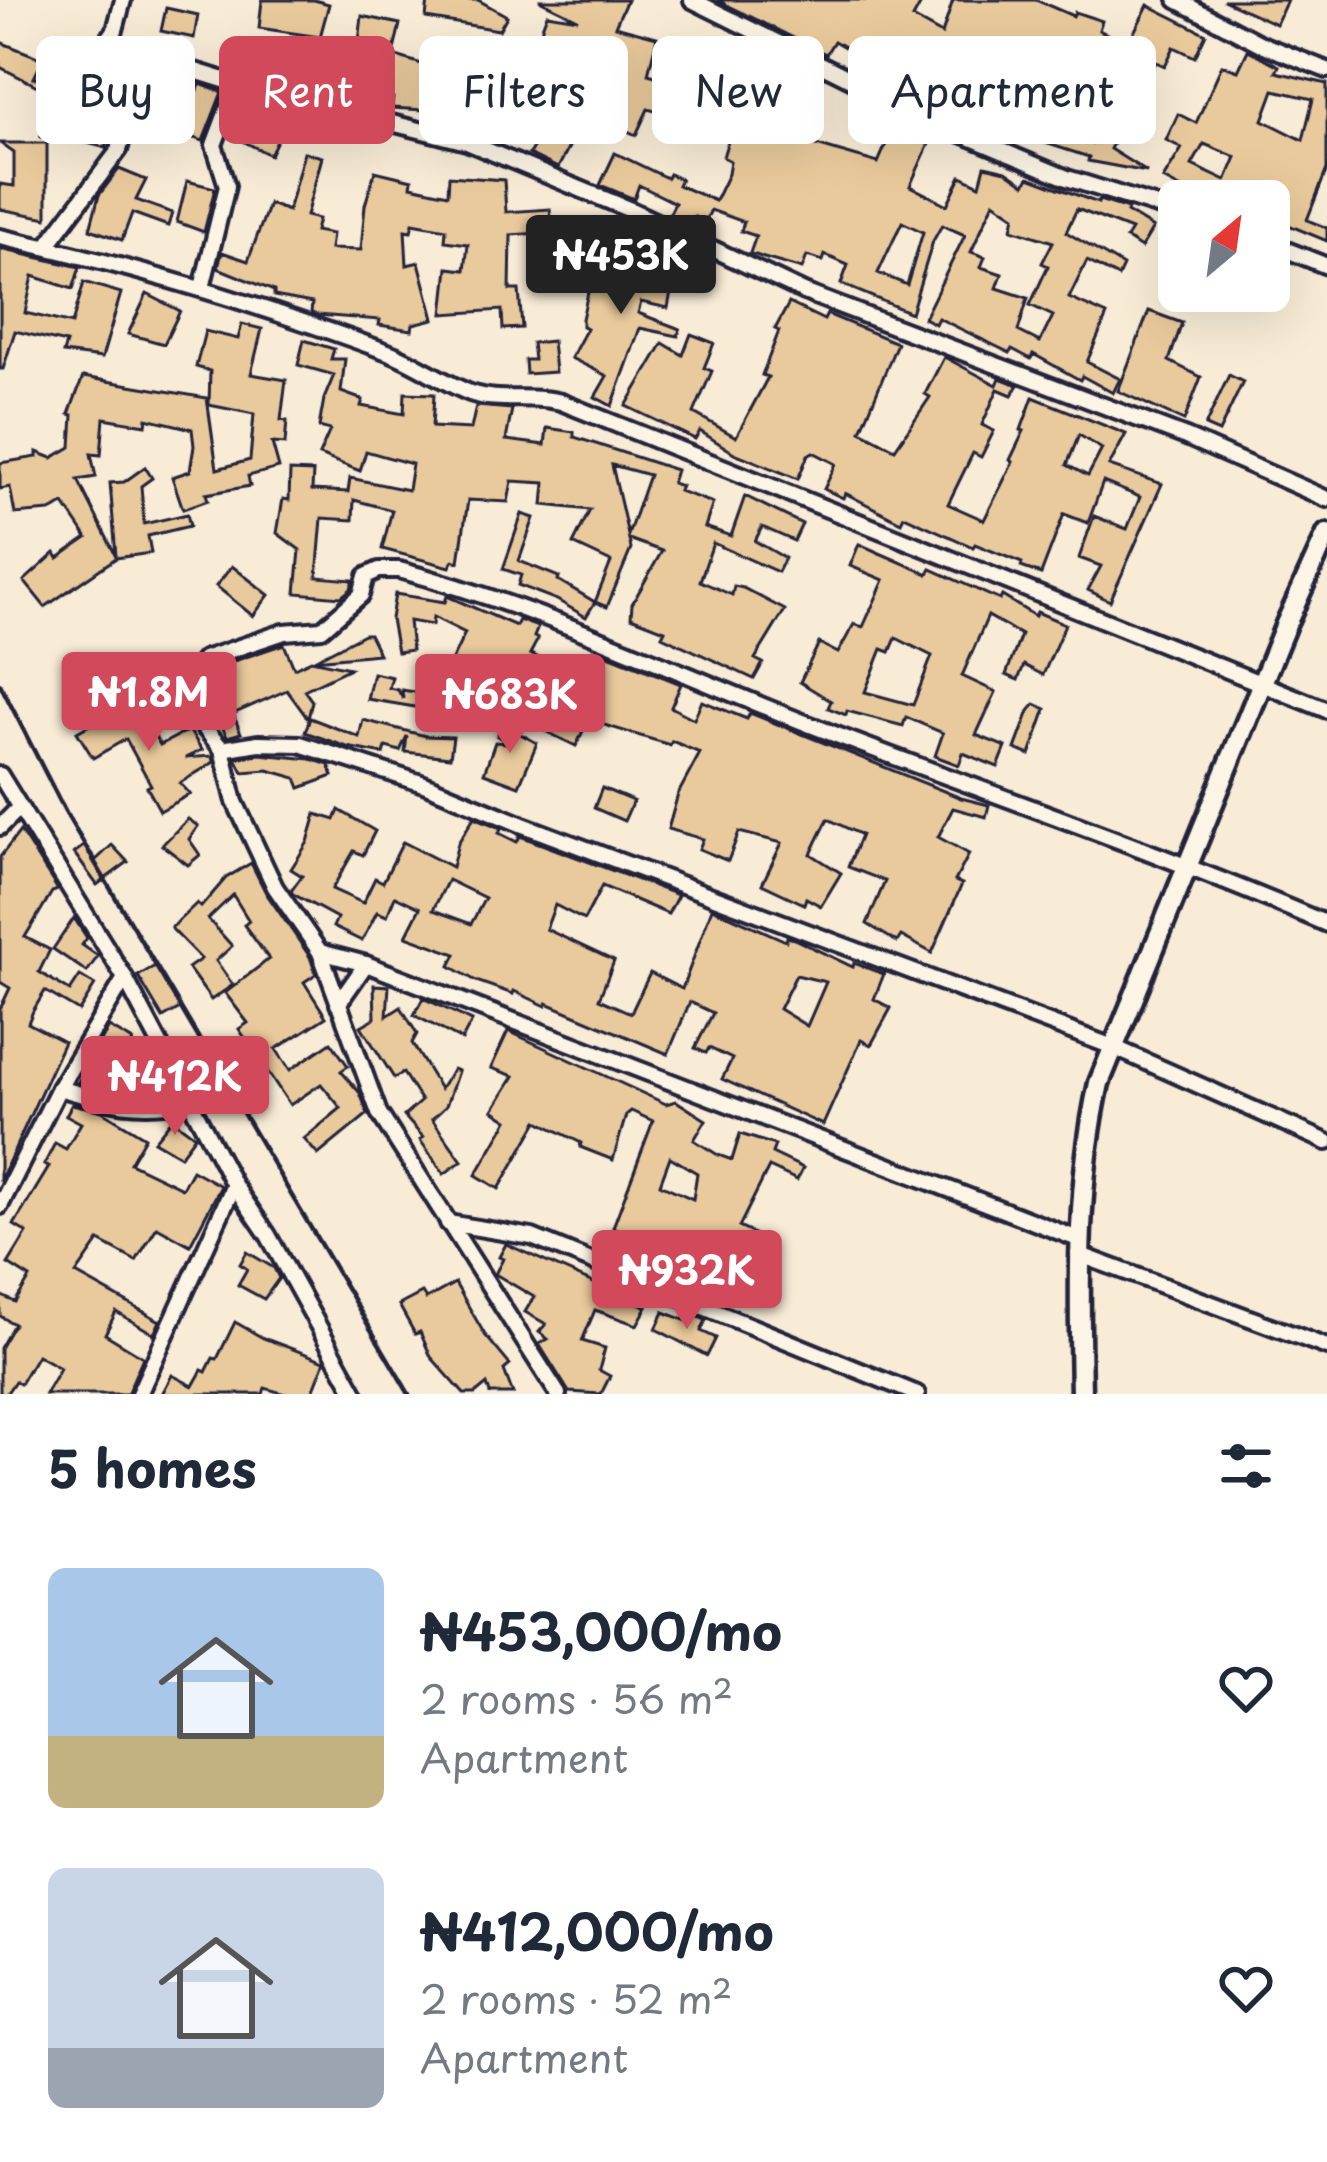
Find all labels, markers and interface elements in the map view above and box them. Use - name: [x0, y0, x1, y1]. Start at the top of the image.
- chip: Buy: [36, 36, 195, 144]
- chip: Rent: [219, 36, 395, 144]
- chip: Filters: [419, 36, 628, 144]
- chip: New: [652, 36, 824, 144]
- chip: Apartment: [848, 36, 1156, 144]
- north arrow: [1158, 180, 1290, 312]
- map controls: [1158, 180, 1290, 312]
- pin: ₦453K: [537, 215, 705, 317]
- text: ₦453K: [553, 224, 689, 283]
- pin: ₦1.8M: [65, 652, 233, 754]
- pin: ₦683K: [426, 654, 594, 756]
- text: ₦1.8M: [89, 661, 209, 720]
- text: ₦683K: [442, 663, 578, 722]
- pin: ₦412K: [91, 1036, 259, 1138]
- text: ₦412K: [108, 1045, 242, 1104]
- pin: ₦932K: [603, 1230, 771, 1332]
- text: ₦932K: [619, 1239, 755, 1298]
- text: 5 homes: [48, 1428, 257, 1505]
- icon: filters: [1213, 1433, 1279, 1499]
- text: ₦453,000/mo: [420, 1591, 782, 1668]
- icon: home: [144, 1616, 288, 1760]
- icon: heart: [1213, 1655, 1279, 1721]
- text: 2 rooms · 56 m²: [420, 1668, 733, 1727]
- text: Apartment: [420, 1727, 628, 1786]
- text: ₦412,000/mo: [420, 1891, 774, 1968]
- icon: home: [144, 1916, 288, 2060]
- icon: heart: [1213, 1955, 1279, 2021]
- text: 2 rooms · 52 m²: [420, 1968, 732, 2027]
- text: Apartment: [420, 2027, 628, 2086]

